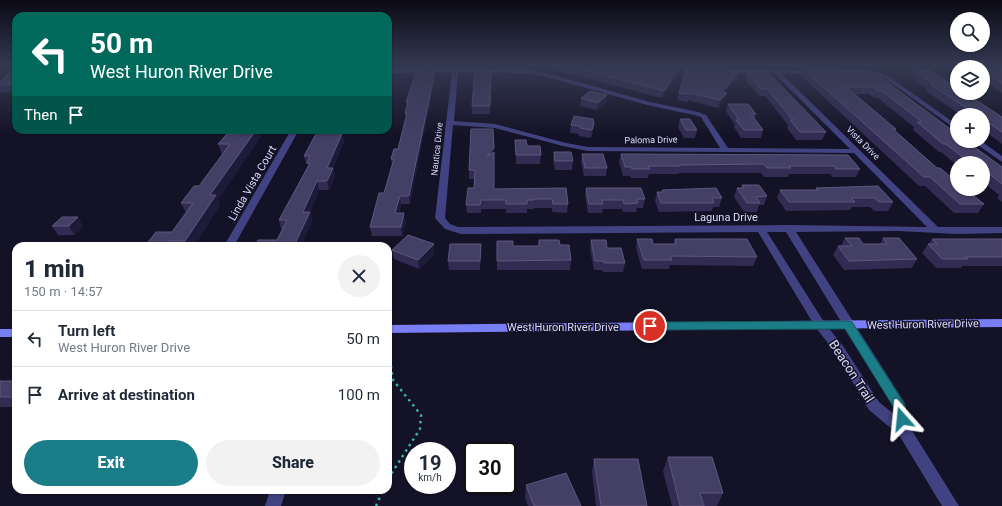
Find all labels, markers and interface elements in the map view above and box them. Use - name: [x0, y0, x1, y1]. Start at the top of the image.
- map controls: [950, 12, 990, 196]
- button: search: [950, 12, 990, 52]
- text: 50 m: [90, 27, 153, 60]
- icon: left: [24, 28, 76, 80]
- button: layers: [950, 60, 990, 100]
- text: West Huron River Drive: [90, 61, 273, 82]
- icon: arrive: [65, 104, 87, 126]
- text: Then: [24, 106, 57, 124]
- button: +: [950, 108, 990, 148]
- street label: Nautica Drive: [429, 122, 445, 176]
- street label: Vista Drive: [844, 124, 882, 162]
- street label: Paloma Drive: [624, 135, 678, 145]
- street label: Linda Vista Court: [226, 143, 279, 223]
- button: −: [950, 156, 990, 196]
- street label: Laguna Drive: [694, 211, 758, 224]
- text: 1 min: [24, 255, 85, 283]
- button: close: [338, 255, 380, 297]
- text: 150 m · 14:57: [24, 284, 103, 299]
- pin: [633, 309, 667, 343]
- icon: arrive: [639, 315, 661, 337]
- street label: West Huron River Drive: [867, 317, 979, 332]
- street label: West Huron River Drive: [507, 321, 619, 334]
- text: Turn left: [58, 322, 115, 340]
- icon: left: [24, 328, 46, 350]
- text: 50 m: [346, 330, 380, 348]
- street label: Beacon Trail: [826, 337, 877, 405]
- text: West Huron River Drive: [58, 340, 190, 355]
- icon: arrive: [24, 384, 46, 406]
- text: Arrive at destination: [58, 386, 195, 404]
- text: 100 m: [338, 386, 380, 404]
- position arrow: [881, 398, 923, 440]
- button: Exit: [24, 440, 198, 486]
- button: Share: [206, 440, 380, 486]
- speed limit sign: 30: [464, 442, 516, 494]
- text: 19: [419, 451, 441, 475]
- text: km/h: [418, 472, 442, 483]

